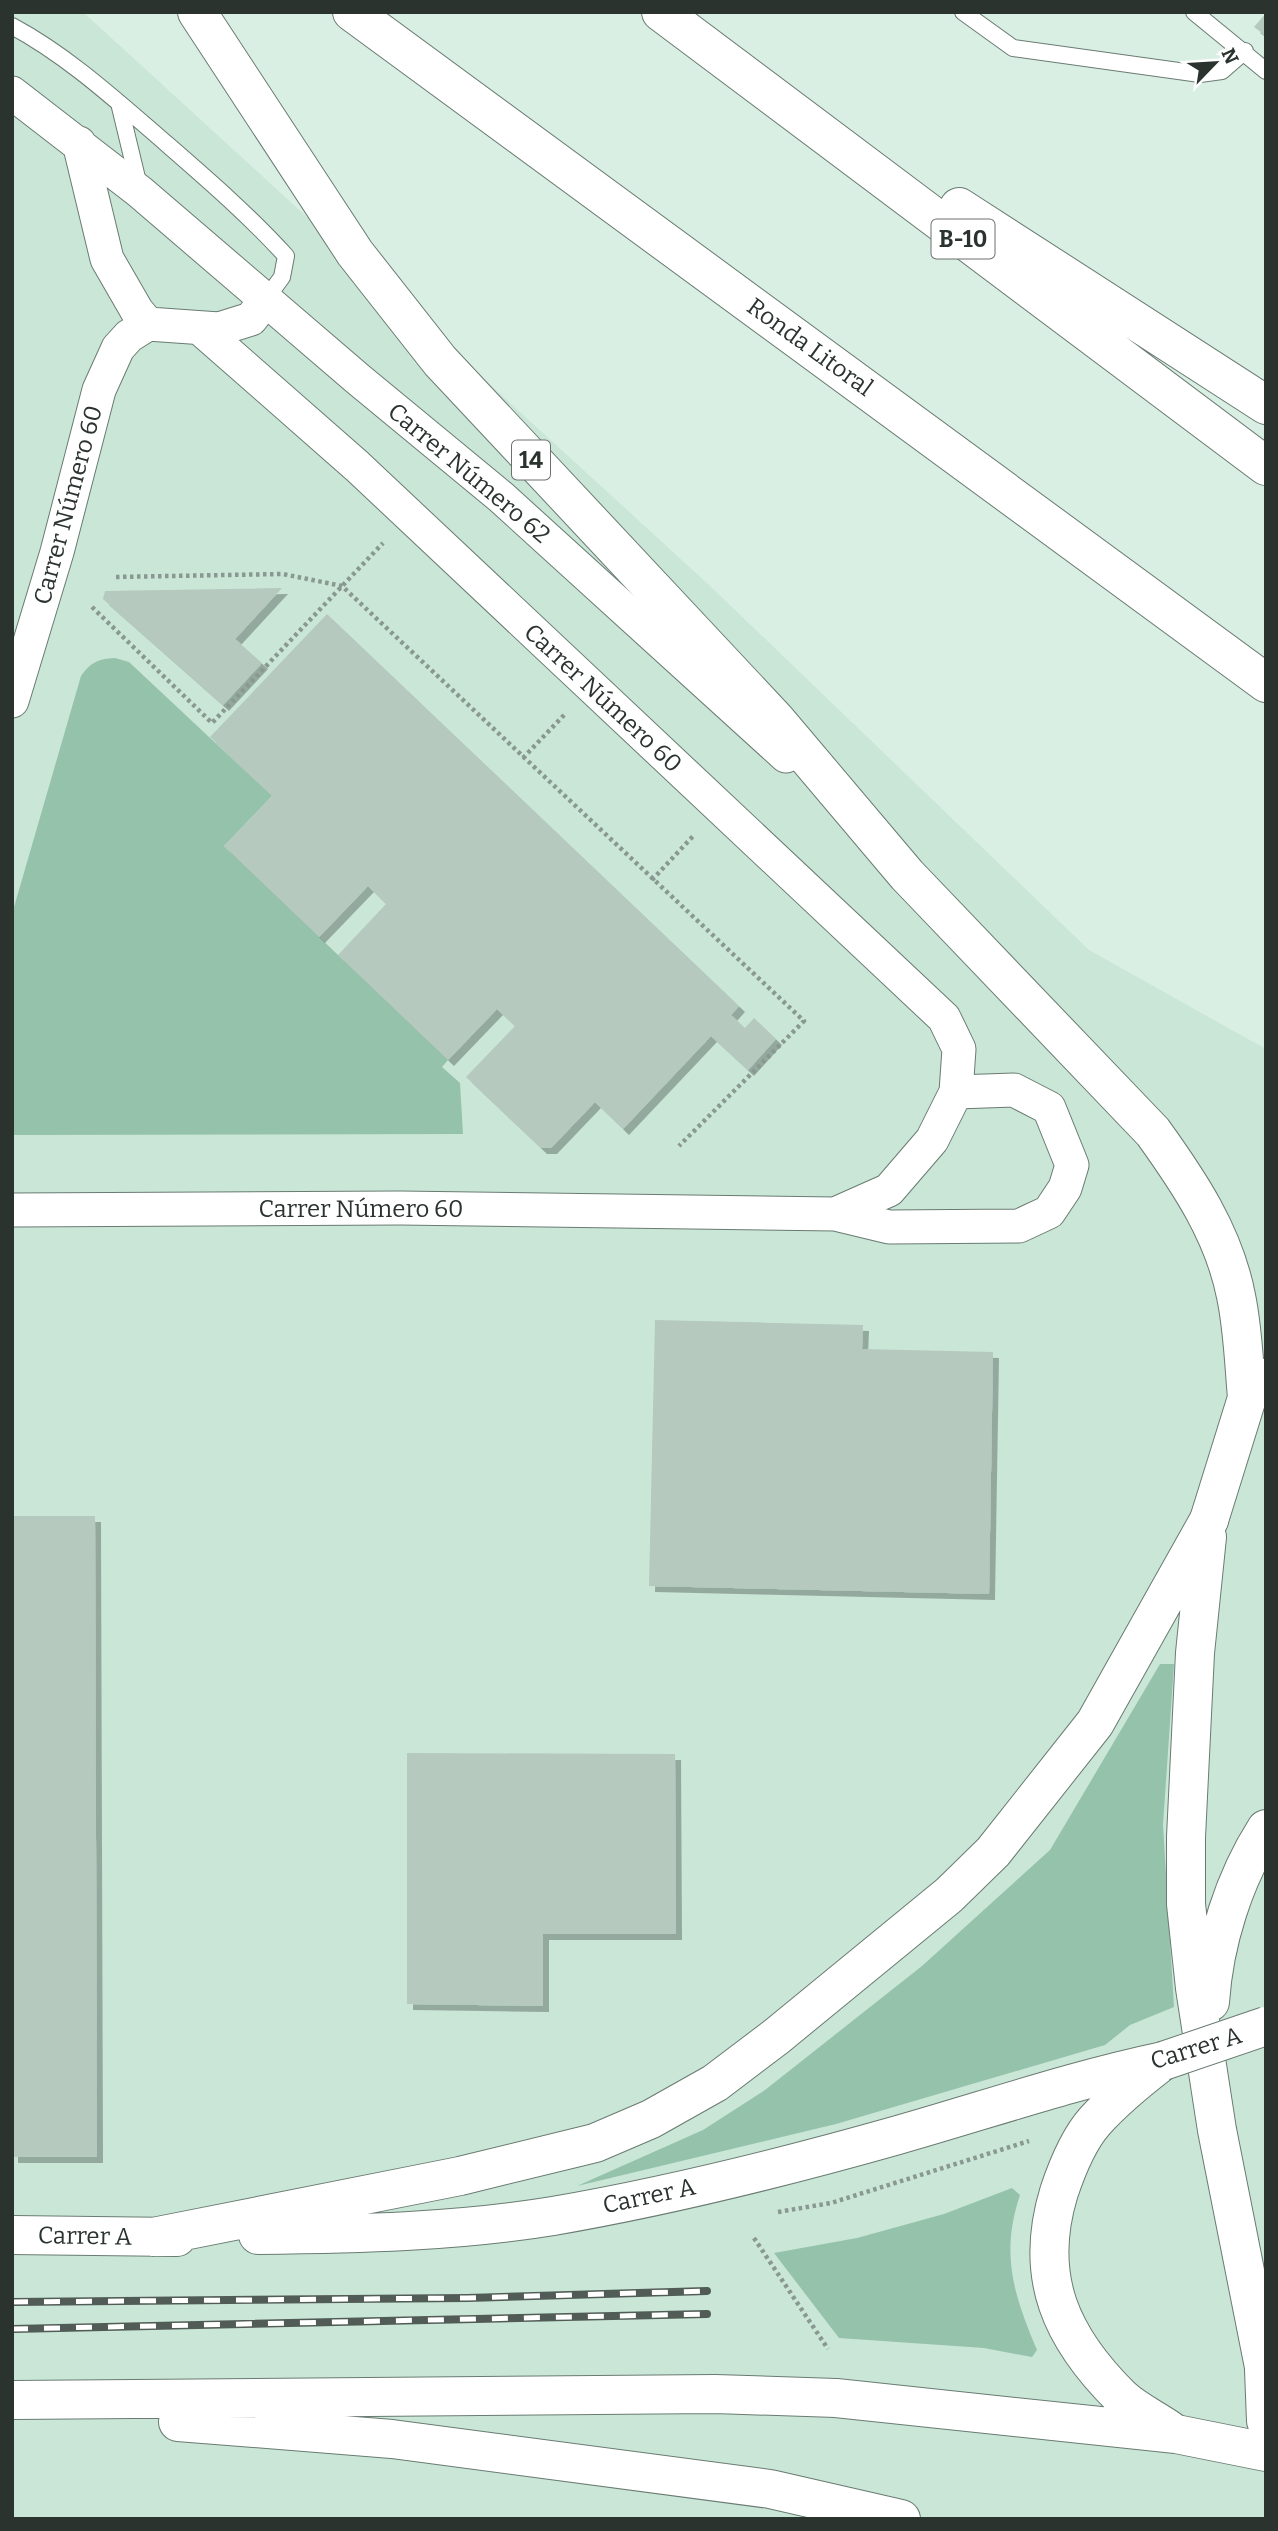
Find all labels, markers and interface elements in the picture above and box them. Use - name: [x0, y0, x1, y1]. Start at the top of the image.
- north arrow: [1180, 28, 1250, 98]
- text: N: [1216, 45, 1244, 68]
- road number: B-10: [932, 220, 995, 258]
- street label: Ronda Litoral: [742, 292, 878, 402]
- street label: Carrer Número 62: [382, 397, 556, 549]
- street label: Carrer Número 60: [28, 402, 108, 608]
- road number: 14: [512, 440, 550, 480]
- street label: Carrer Número 60: [518, 618, 688, 778]
- street label: Carrer Número 60: [258, 1195, 464, 1223]
- street label: Carrer A: [1147, 2021, 1245, 2075]
- street label: Carrer A: [600, 2173, 698, 2219]
- street label: Carrer A: [38, 2221, 132, 2251]

